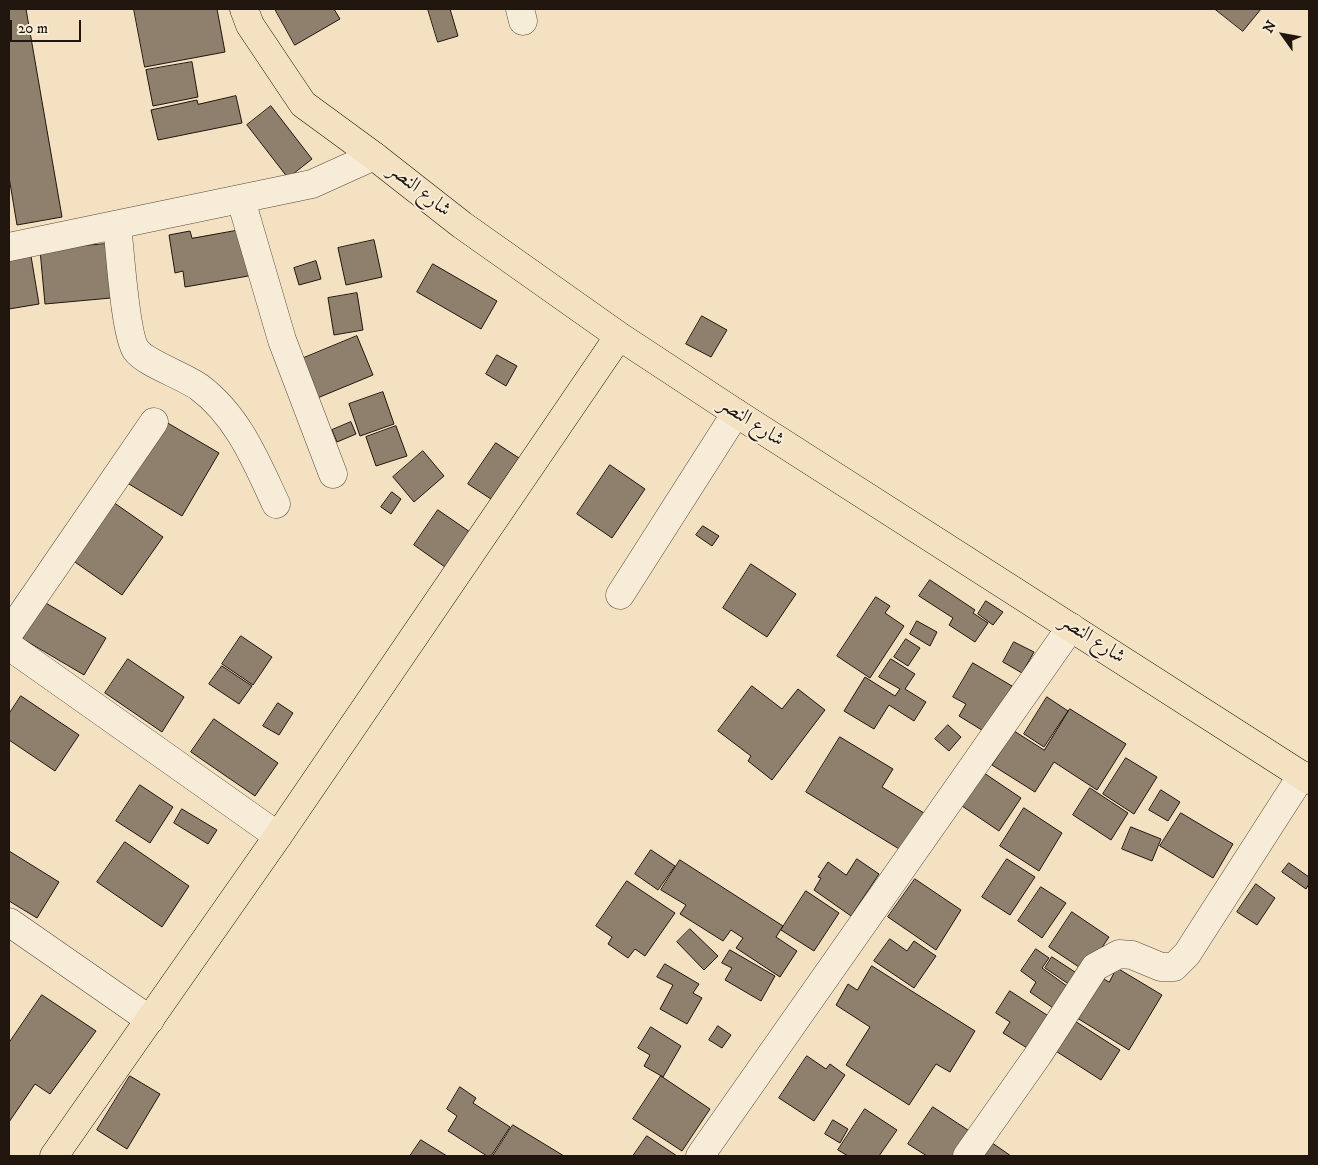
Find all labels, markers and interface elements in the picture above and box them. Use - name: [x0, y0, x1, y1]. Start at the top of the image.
- scale bar: [12, 10, 84, 42]
- north arrow: [1258, 10, 1308, 60]
- text: N: [1260, 17, 1281, 37]
- text: 20 m: [18, 19, 48, 38]
- street label: شارع النصر: [383, 159, 455, 223]
- street label: شارع النصر: [714, 393, 788, 453]
- street label: شارع النصر: [1055, 610, 1129, 670]

